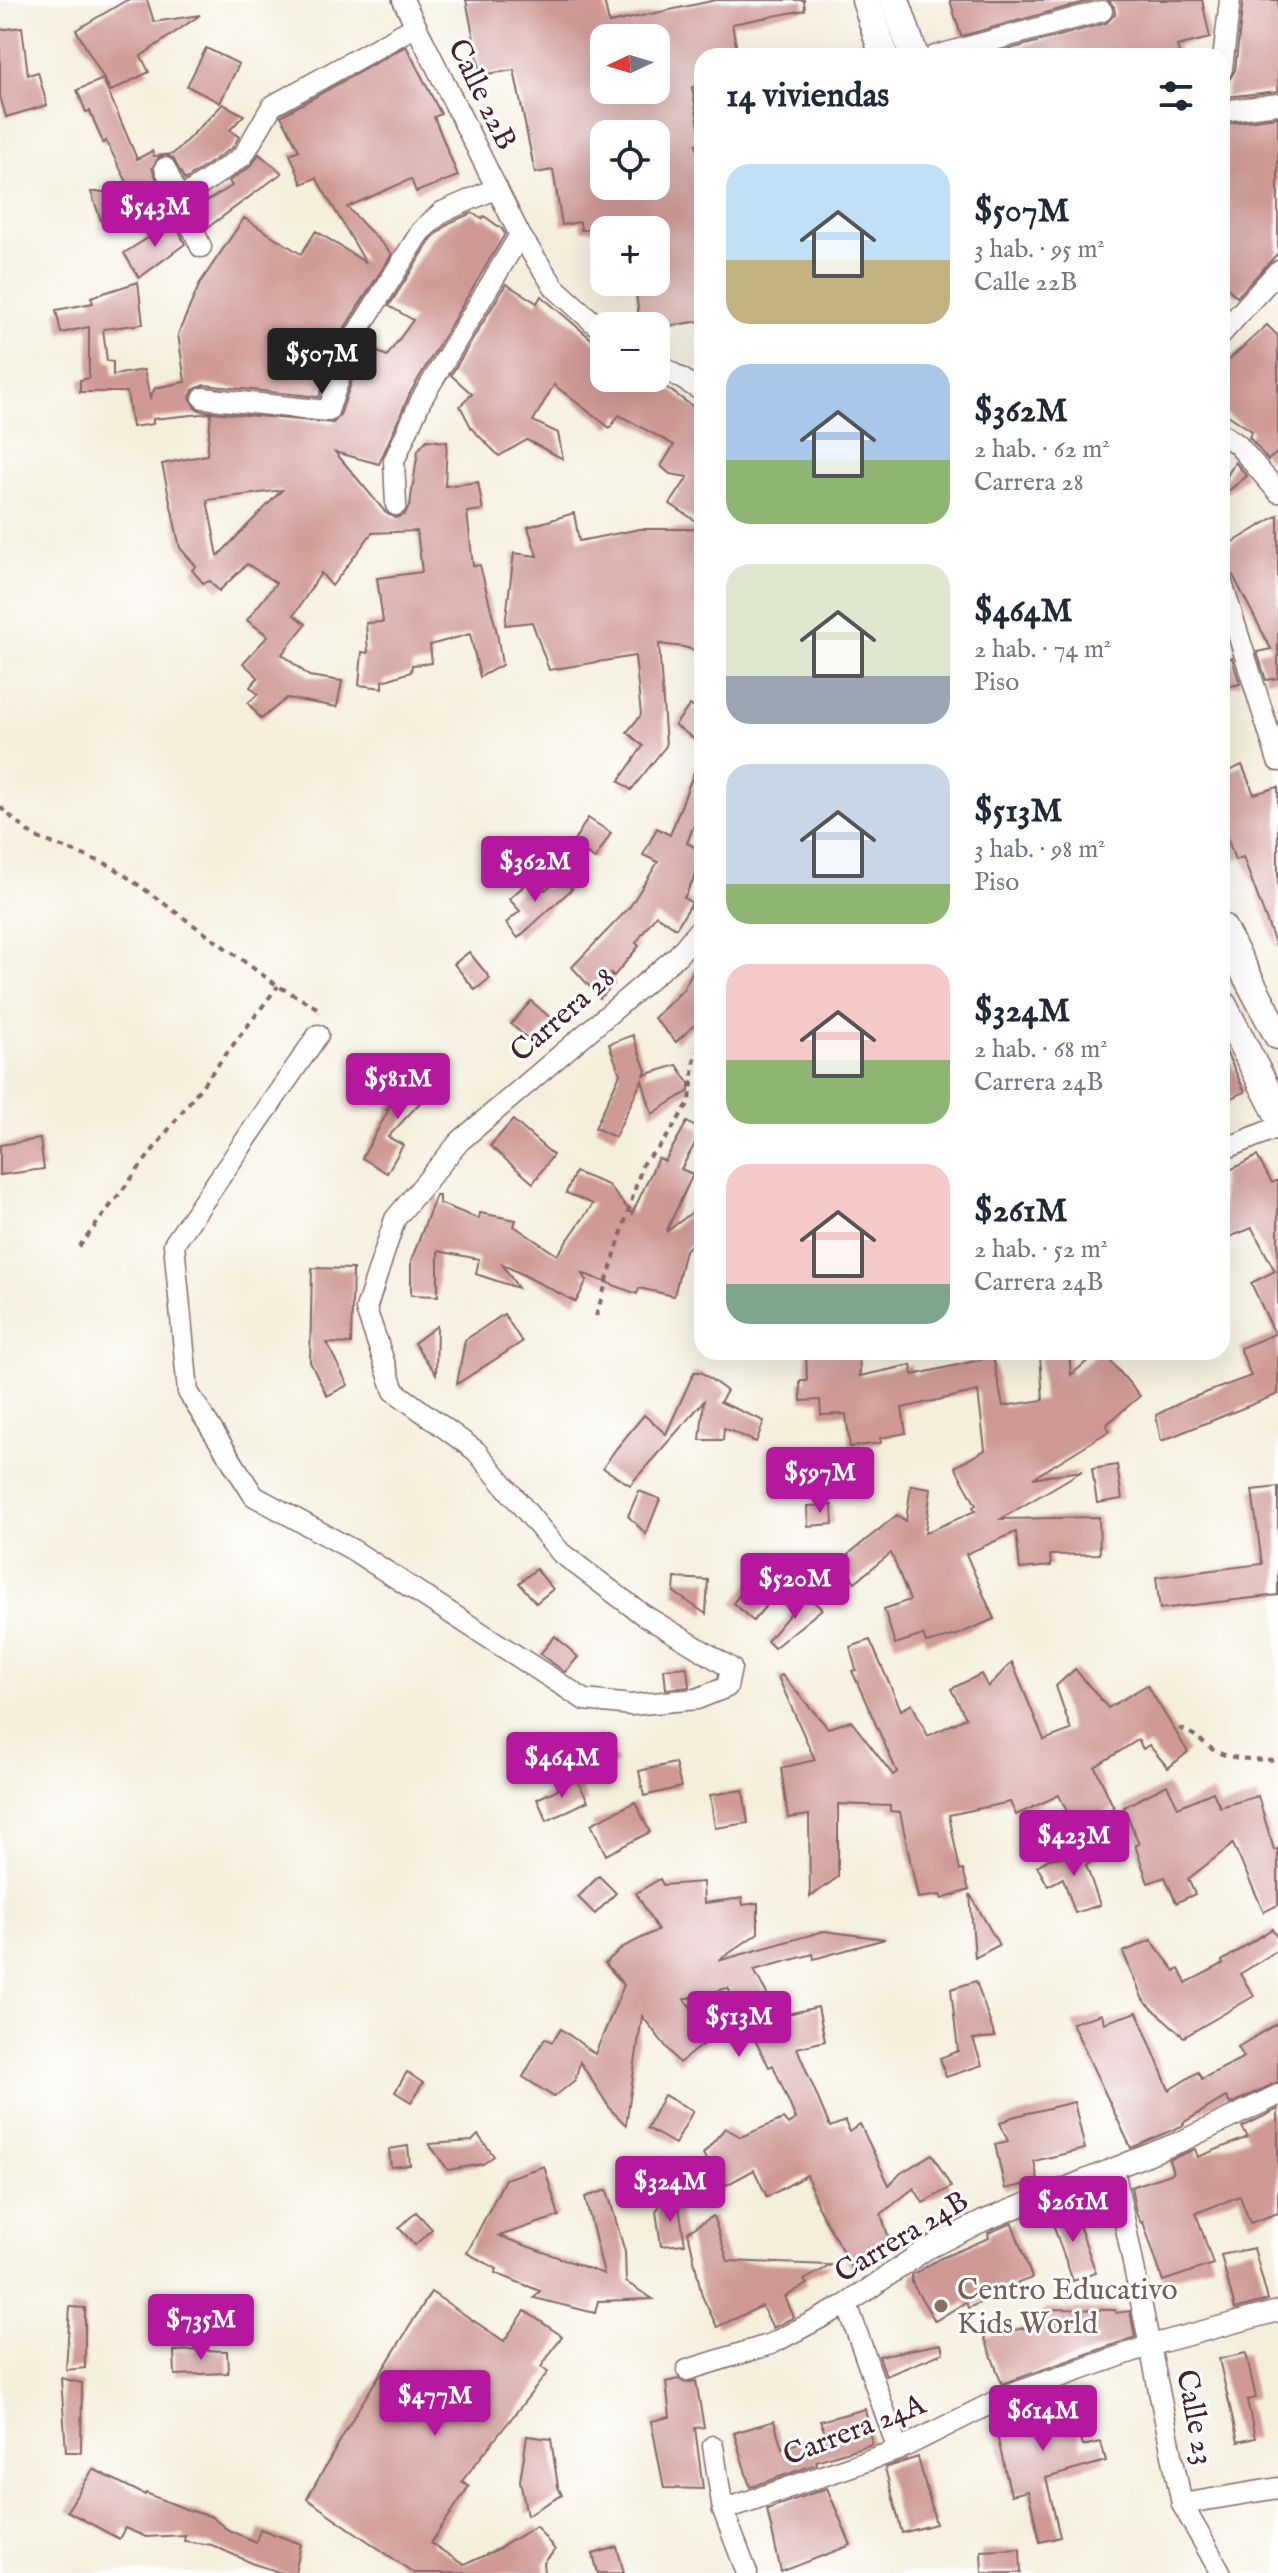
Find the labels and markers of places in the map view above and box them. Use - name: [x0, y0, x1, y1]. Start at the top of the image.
- pin: $543M: [99, 181, 211, 249]
- pin: $507M: [266, 328, 378, 396]
- pin: $362M: [479, 836, 591, 904]
- pin: $581M: [342, 1053, 454, 1121]
- pin: $597M: [764, 1447, 876, 1515]
- pin: $520M: [739, 1553, 851, 1621]
- pin: $464M: [506, 1732, 618, 1800]
- pin: $423M: [1018, 1810, 1130, 1878]
- pin: $513M: [683, 1991, 795, 2059]
- pin: $324M: [614, 2156, 726, 2224]
- pin: $261M: [1017, 2176, 1129, 2244]
- place label: Centro Educativo Kids World: [957, 2272, 1178, 2344]
- pin: $735M: [145, 2294, 257, 2362]
- marker: Centro Educativo Kids World: [932, 2297, 950, 2315]
- pin: $477M: [379, 2370, 491, 2438]
- pin: $614M: [987, 2385, 1099, 2453]

